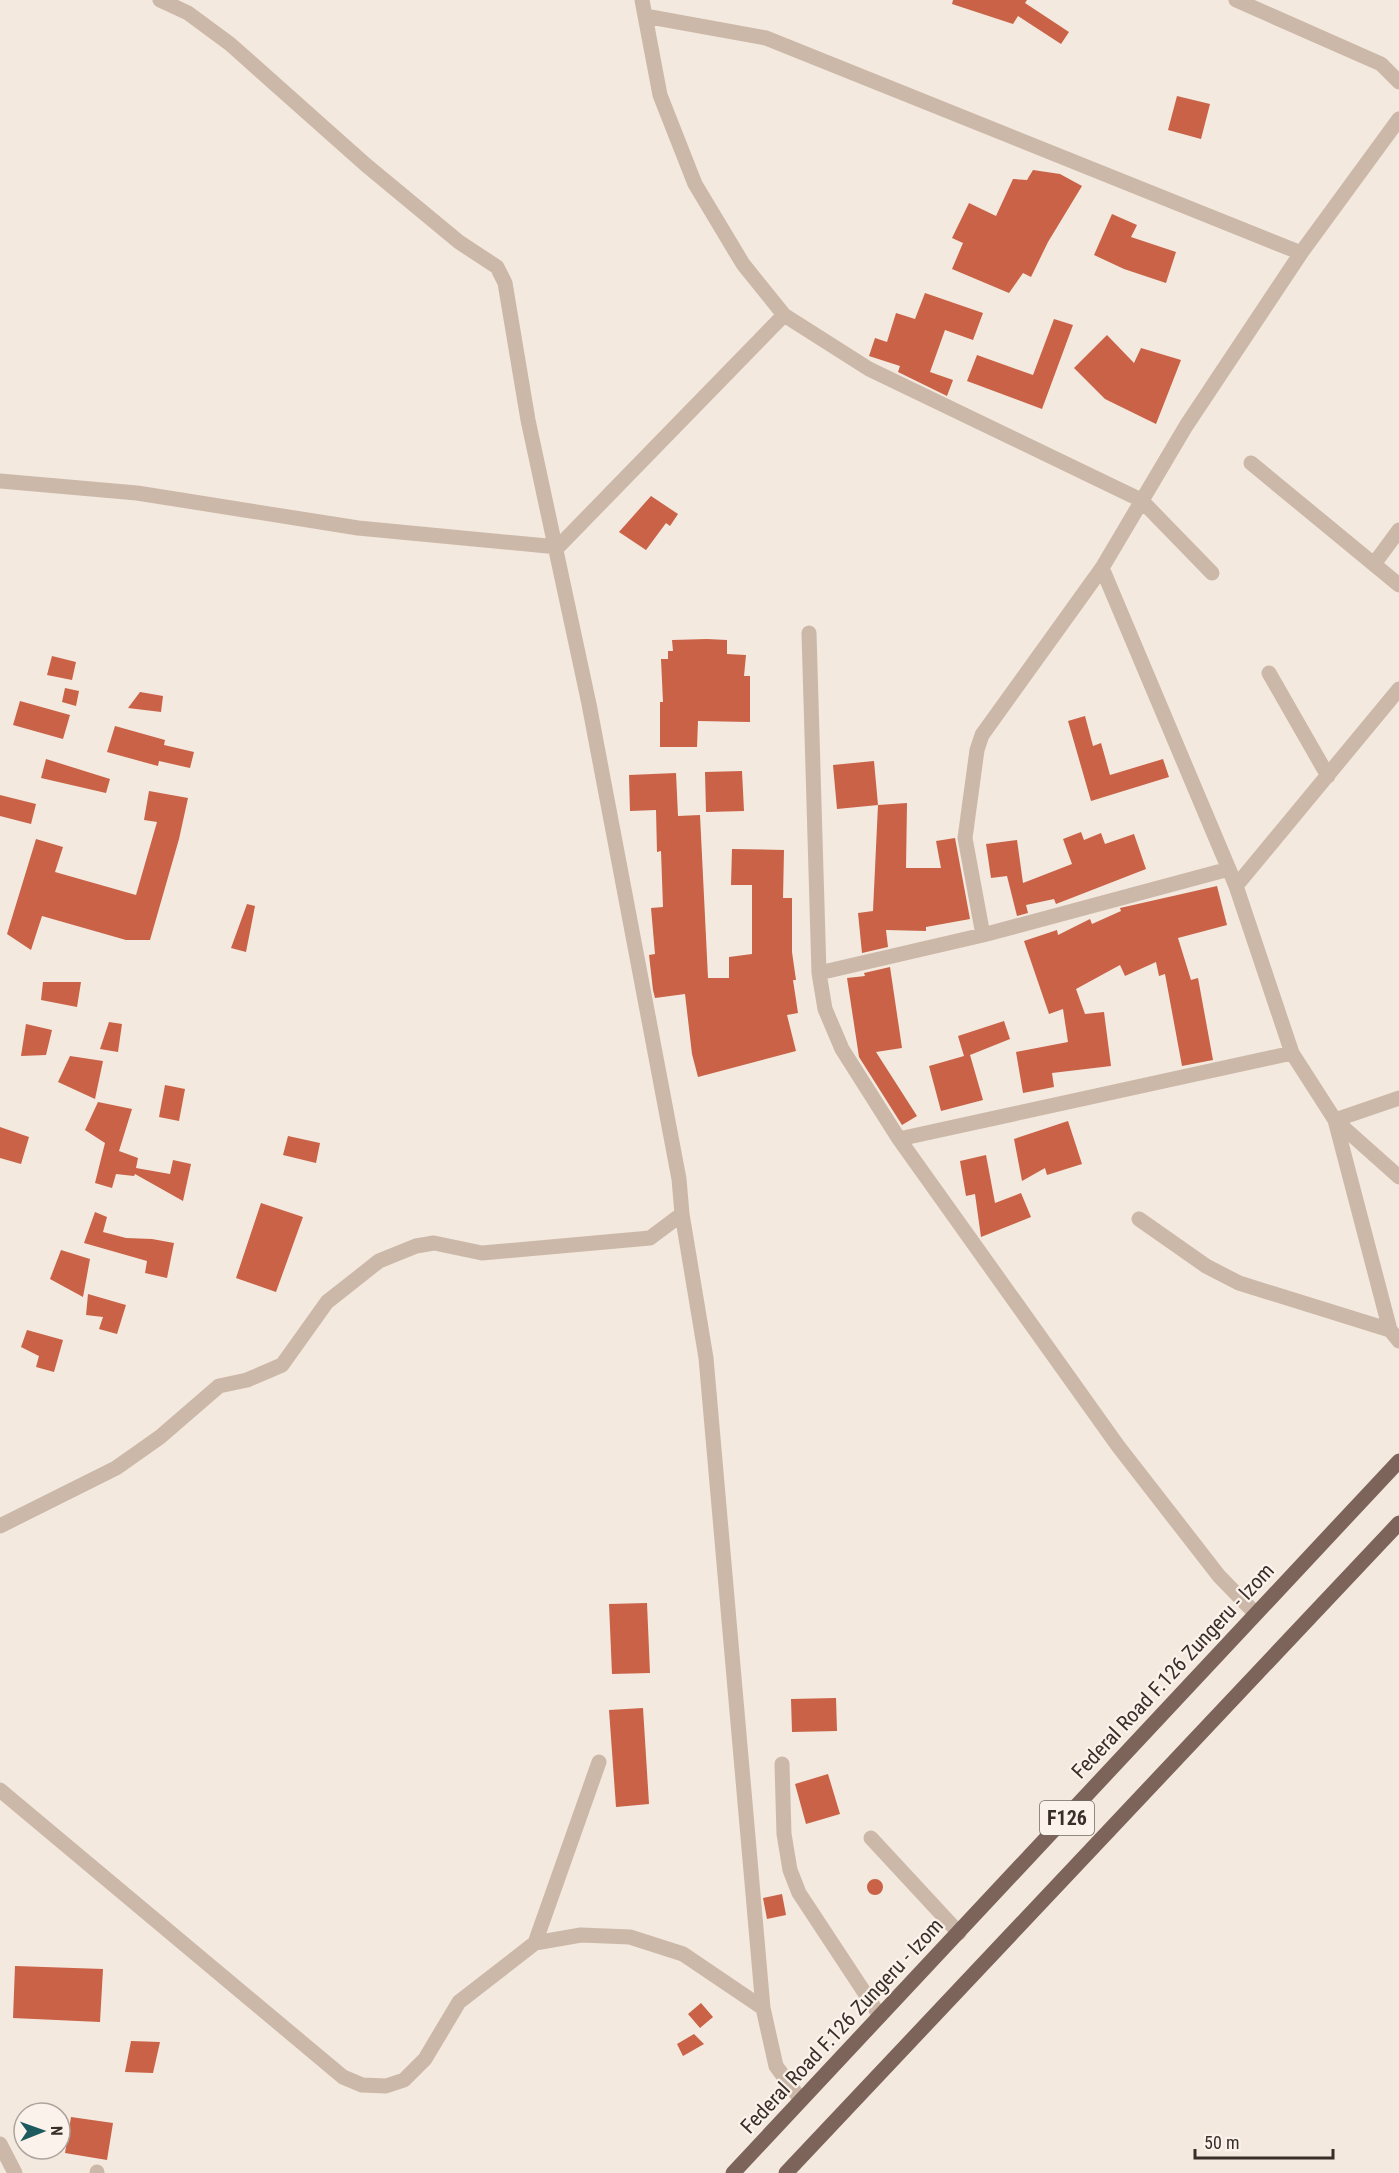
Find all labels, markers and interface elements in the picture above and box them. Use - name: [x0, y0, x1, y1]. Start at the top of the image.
- street label: Federal Road F.126 Zungeru - Izom: [1067, 1559, 1279, 1783]
- road number: F126: [1040, 1801, 1094, 1835]
- street label: Federal Road F.126 Zungeru - Izom: [736, 1914, 948, 2138]
- north arrow: [12, 2101, 72, 2161]
- scale bar: [1195, 2122, 1333, 2160]
- text: N: [47, 2126, 66, 2136]
- text: 50 m: [1204, 2132, 1239, 2153]

